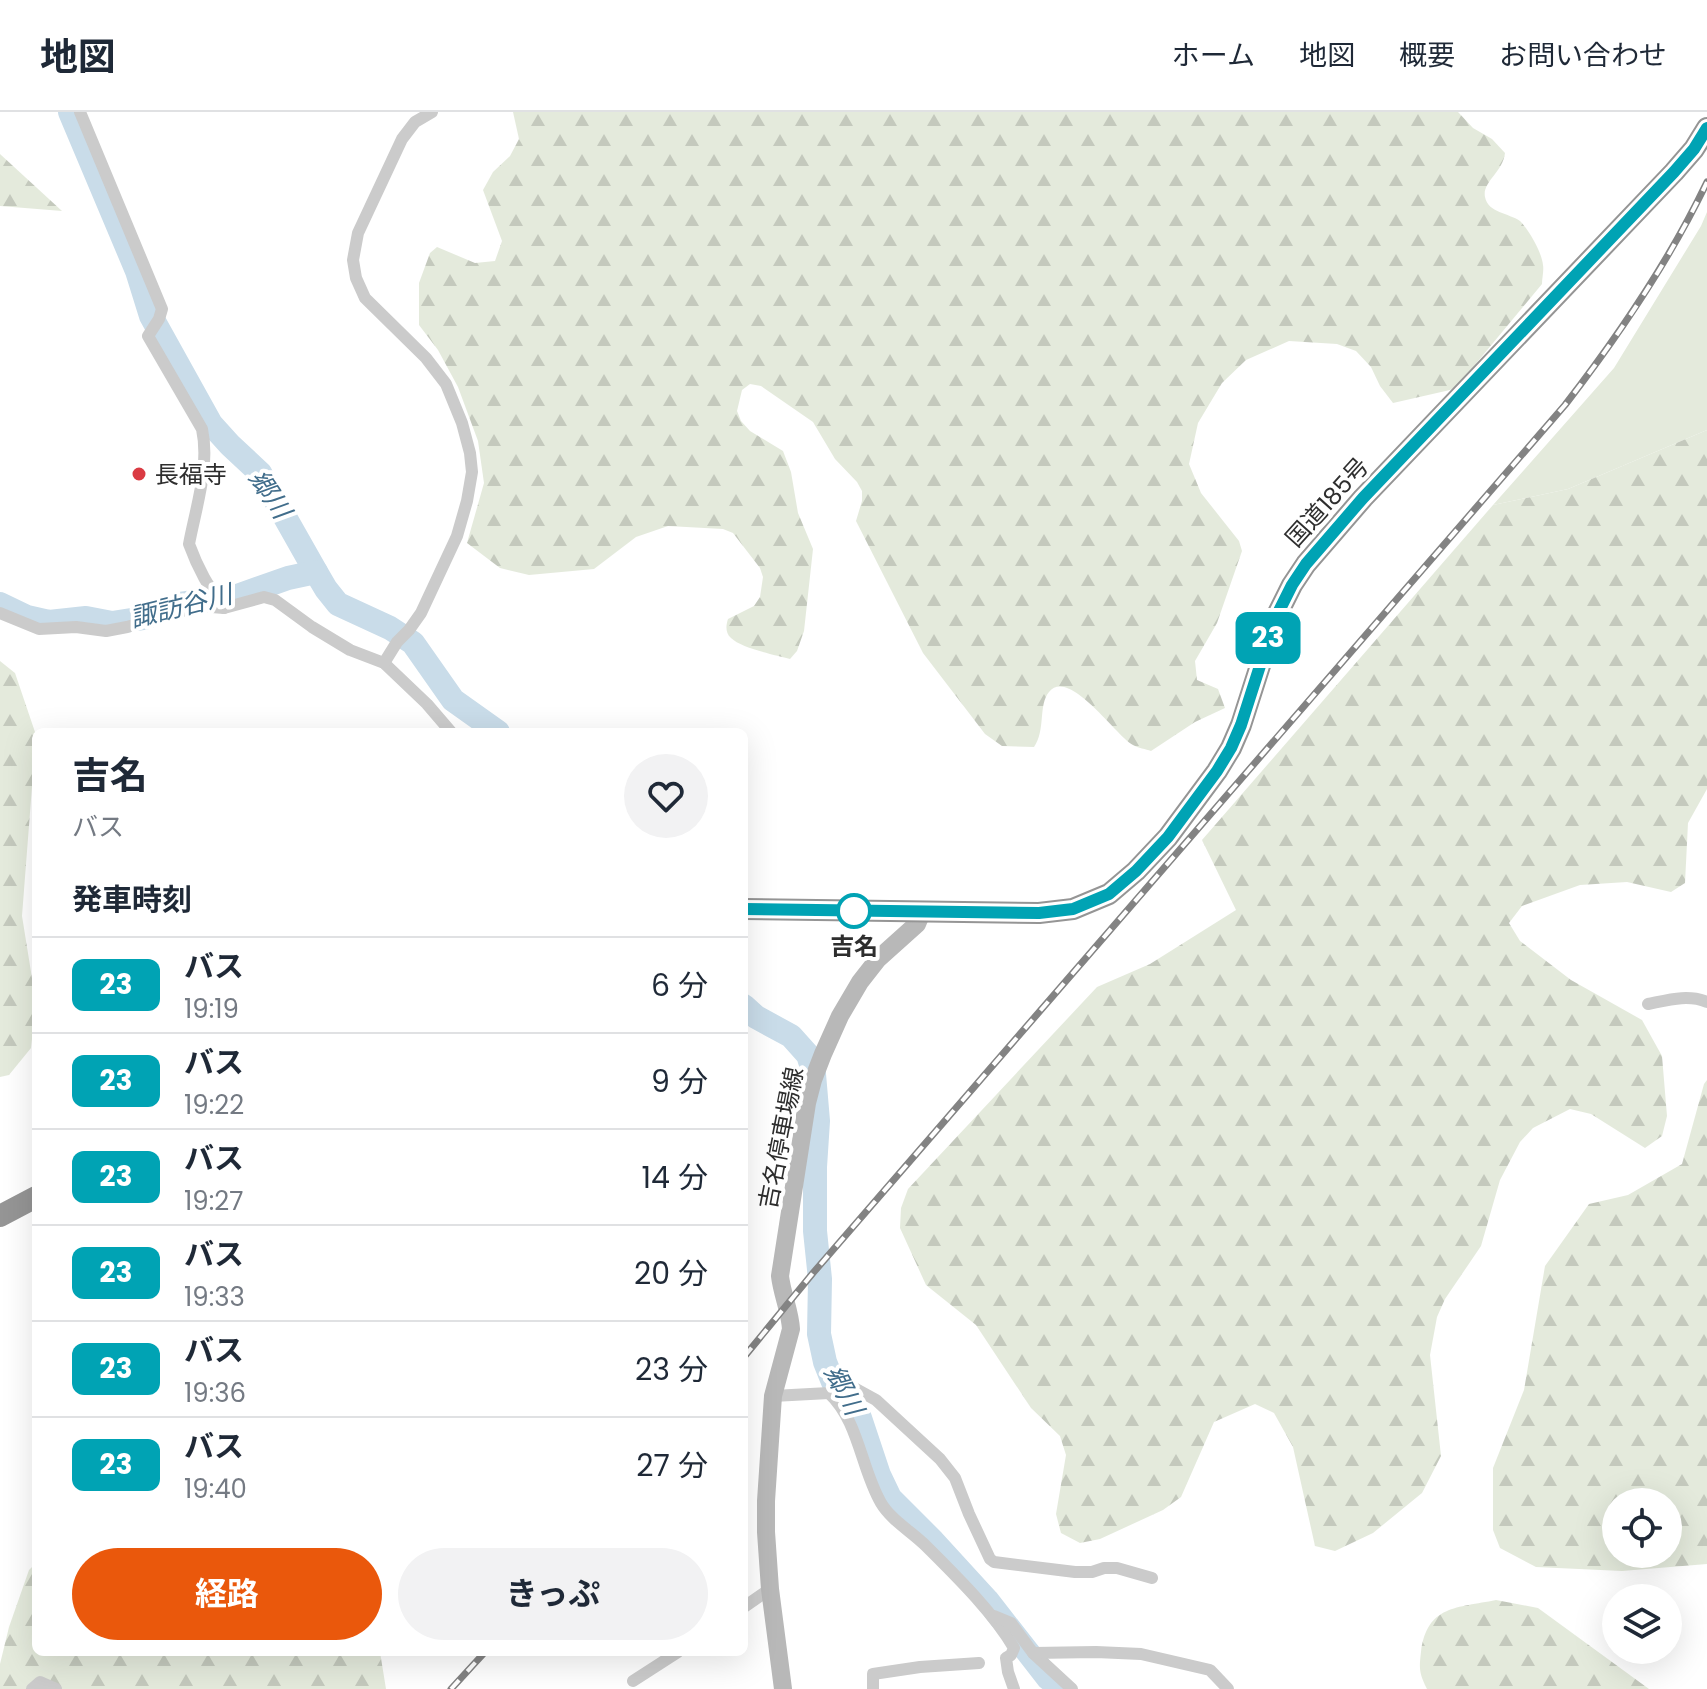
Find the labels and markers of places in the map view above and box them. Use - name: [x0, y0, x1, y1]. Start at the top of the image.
- place label: 長福寺: [155, 458, 227, 491]
- marker: 長福寺: [130, 465, 148, 483]
- marker: 吉名: [837, 894, 871, 928]
- place label: 吉名: [830, 930, 878, 963]

